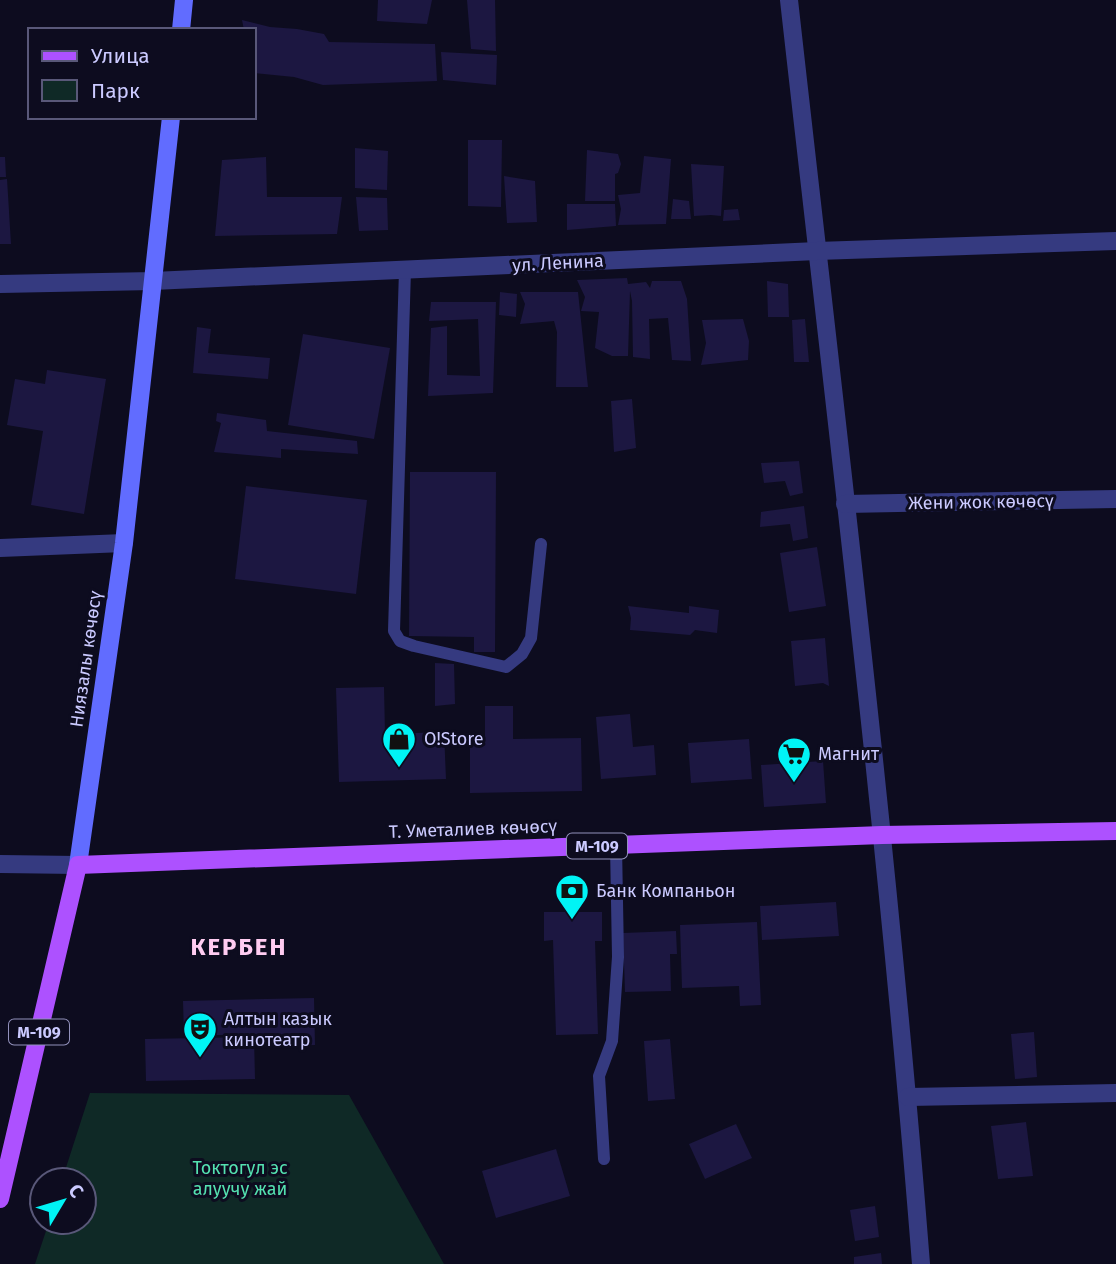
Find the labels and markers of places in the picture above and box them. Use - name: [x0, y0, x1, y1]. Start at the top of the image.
- shop icon: O!Store: [380, 720, 418, 769]
- place label: O!Store: [424, 728, 484, 750]
- supermarket icon: Магнит: [775, 735, 813, 784]
- place label: Магнит: [818, 743, 880, 765]
- bank icon: Банк Компаньон: [553, 872, 591, 921]
- place label: Банк Компаньон: [596, 880, 736, 902]
- place label: Алтын казык кинотеатр: [224, 1008, 333, 1051]
- theatre icon: Алтын казык кинотеатр: [181, 1010, 219, 1059]

